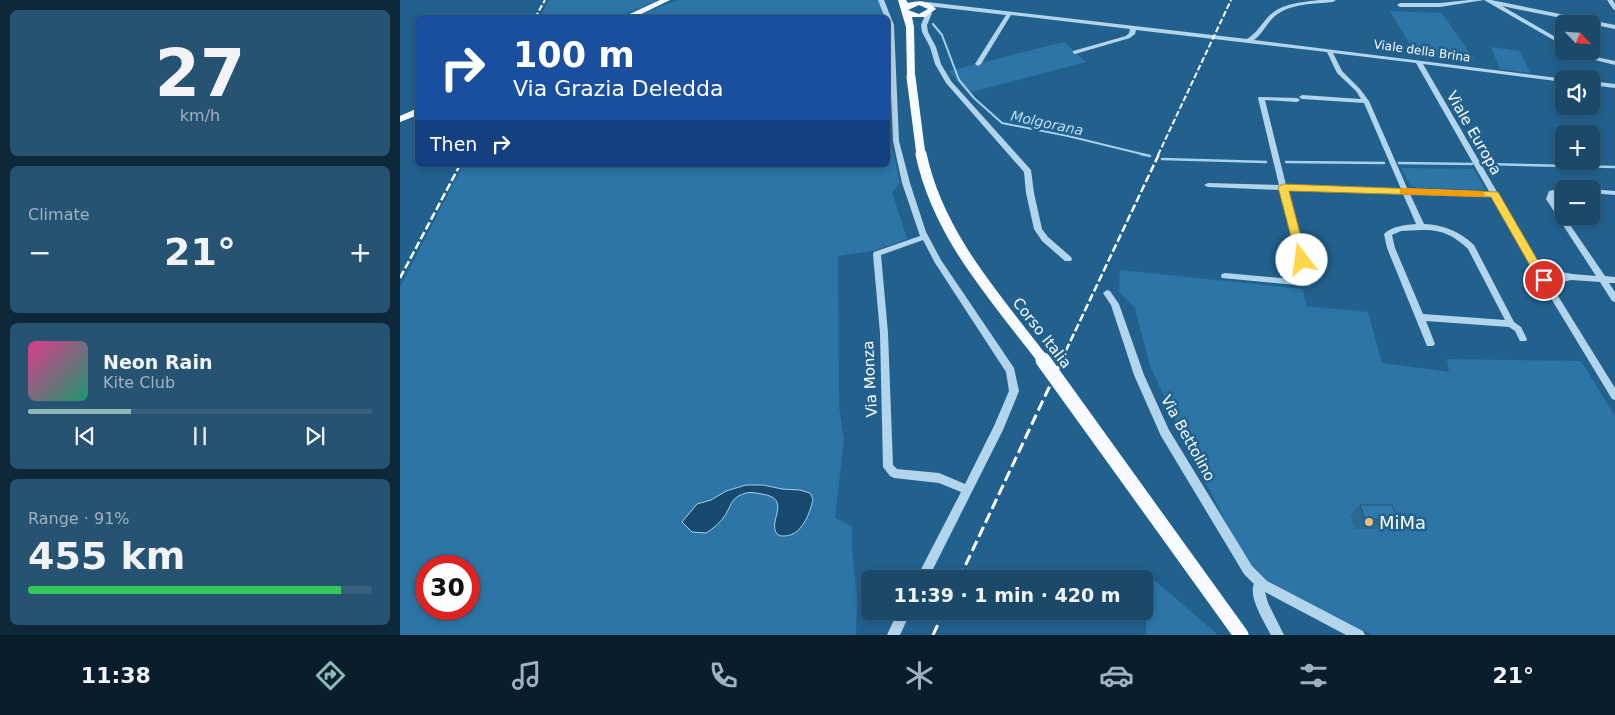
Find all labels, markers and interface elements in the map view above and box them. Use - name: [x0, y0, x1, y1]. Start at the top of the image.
- north arrow: [1555, 15, 1600, 60]
- map controls: [1555, 15, 1600, 225]
- icon: right: [430, 35, 495, 100]
- text: 100 m: [513, 35, 635, 75]
- text: 27: [155, 36, 245, 111]
- street label: Viale della Brina: [1373, 37, 1471, 65]
- button: sound: [1555, 70, 1600, 115]
- text: Via Grazia Deledda: [513, 76, 723, 101]
- street label: Viale Europa: [1443, 88, 1505, 178]
- text: km/h: [180, 106, 220, 125]
- water label: Molgorana: [1009, 108, 1085, 138]
- button: +: [1555, 125, 1600, 170]
- icon: right: [487, 130, 515, 158]
- text: Then: [430, 133, 477, 155]
- button: −: [1555, 180, 1600, 225]
- text: Climate: [28, 205, 90, 224]
- text: 21°: [164, 230, 236, 274]
- position arrow: [1275, 233, 1327, 285]
- text: −: [28, 236, 51, 269]
- text: +: [349, 236, 372, 269]
- pin: [1523, 259, 1565, 301]
- icon: arrive: [1530, 266, 1558, 294]
- street label: Corso Italia: [1009, 294, 1075, 372]
- street label: Via Monza: [859, 340, 881, 418]
- text: Neon Rain: [103, 351, 212, 373]
- text: Kite Club: [103, 373, 175, 392]
- street label: Via Bettolino: [1157, 392, 1219, 484]
- icon: previous: [71, 422, 99, 450]
- icon: pause: [186, 422, 214, 450]
- icon: next: [301, 422, 329, 450]
- text: Range · 91%: [28, 509, 130, 528]
- place label: MiMa: [1379, 512, 1426, 533]
- marker: MiMa: [1363, 516, 1375, 528]
- text: 455 km: [28, 534, 185, 578]
- speed limit sign: 30: [415, 555, 480, 620]
- text: 11:39 · 1 min · 420 m: [893, 584, 1121, 606]
- icon: directions: [313, 658, 348, 693]
- icon: music: [509, 658, 544, 693]
- icon: phone: [706, 658, 741, 693]
- icon: climate: [902, 658, 937, 693]
- icon: car: [1099, 658, 1134, 693]
- icon: filters: [1296, 658, 1331, 693]
- text: 11:38: [81, 663, 151, 688]
- text: 21°: [1492, 663, 1534, 688]

